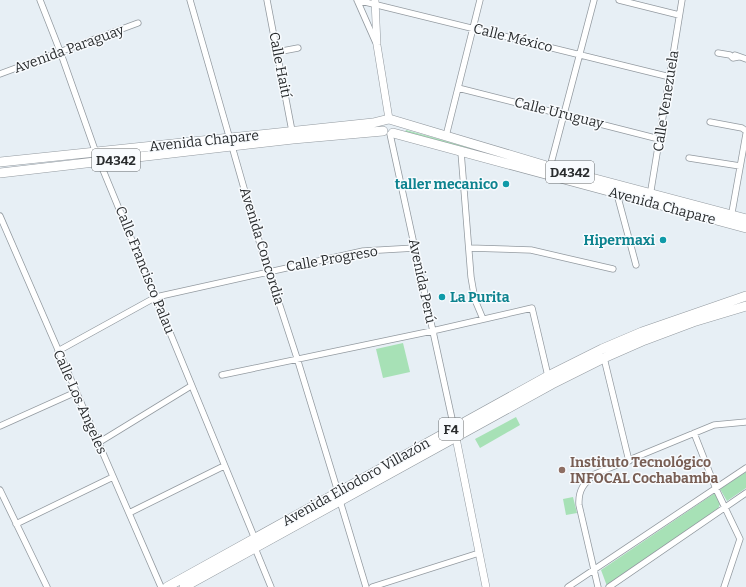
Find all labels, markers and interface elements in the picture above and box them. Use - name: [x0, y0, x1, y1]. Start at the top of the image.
- street label: Calle México: [472, 20, 554, 56]
- street label: Avenida Paraguay: [12, 21, 127, 77]
- street label: Calle Haití: [265, 31, 295, 100]
- street label: Calle Venezuela: [650, 49, 682, 153]
- street label: Calle Uruguay: [513, 94, 606, 132]
- street label: Avenida Chapare: [148, 127, 260, 155]
- road number: D4342: [92, 149, 140, 171]
- road number: D4342: [546, 161, 594, 183]
- place label: taller mecanico: [395, 176, 498, 193]
- marker: taller mecanico: [501, 179, 511, 189]
- street label: Avenida Chapare: [607, 184, 717, 228]
- street label: Avenida Concordia: [236, 185, 288, 307]
- street label: Calle Francisco Palau: [112, 204, 179, 337]
- place label: Hipermaxi: [583, 232, 656, 249]
- marker: Hipermaxi: [658, 235, 668, 245]
- street label: Avenida Perú: [405, 237, 439, 325]
- street label: Calle Progreso: [285, 243, 379, 275]
- place label: La Purita: [450, 289, 510, 306]
- marker: La Purita: [437, 292, 447, 302]
- street label: Calle Los Angeles: [49, 347, 111, 457]
- road number: F4: [439, 418, 463, 440]
- street label: Avenida Eliodoro Villazón: [279, 434, 433, 530]
- place label: Instituto Tecnológico INFOCAL Cochabamba: [570, 454, 719, 487]
- marker: Instituto Tecnológico INFOCAL Cochabamba: [557, 465, 567, 475]

